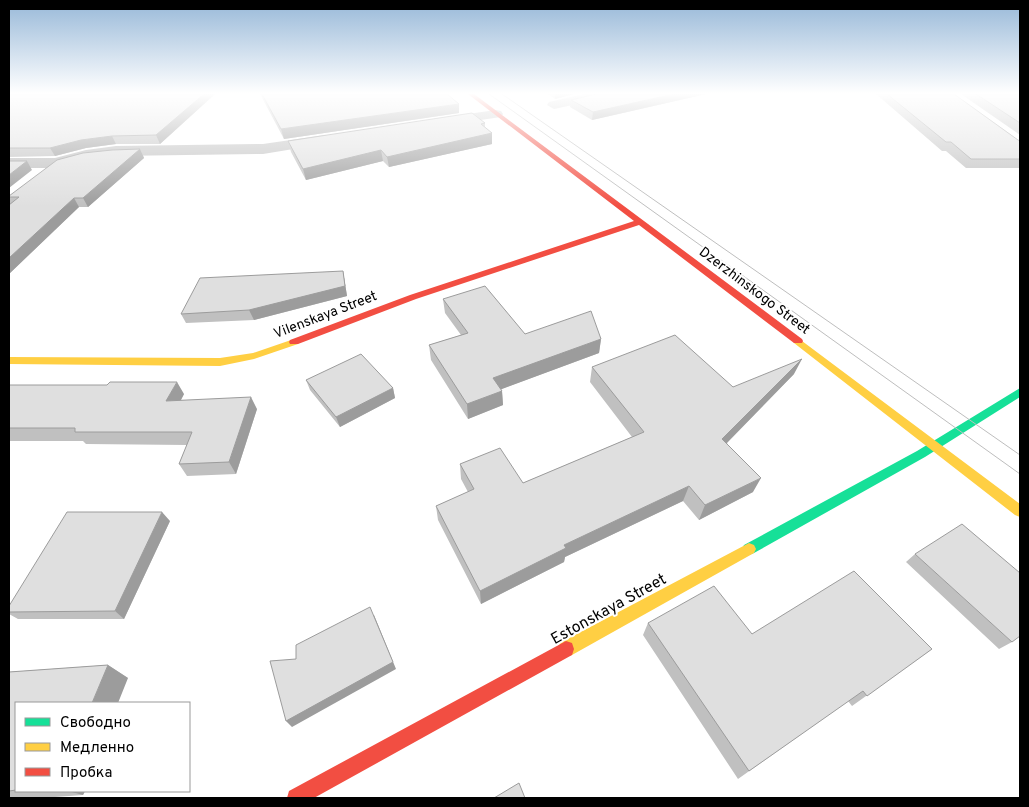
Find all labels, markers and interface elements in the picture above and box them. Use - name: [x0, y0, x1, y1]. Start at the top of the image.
- street label: Dzerzhinskogo Street: [695, 244, 813, 339]
- street label: Vilenskaya Street: [272, 288, 380, 343]
- street label: Estonskaya Street: [548, 570, 670, 650]
- legend: [15, 702, 190, 792]
- text: Свободно: [60, 714, 131, 733]
- text: Медленно: [60, 739, 134, 758]
- text: Пробка: [60, 764, 112, 783]

